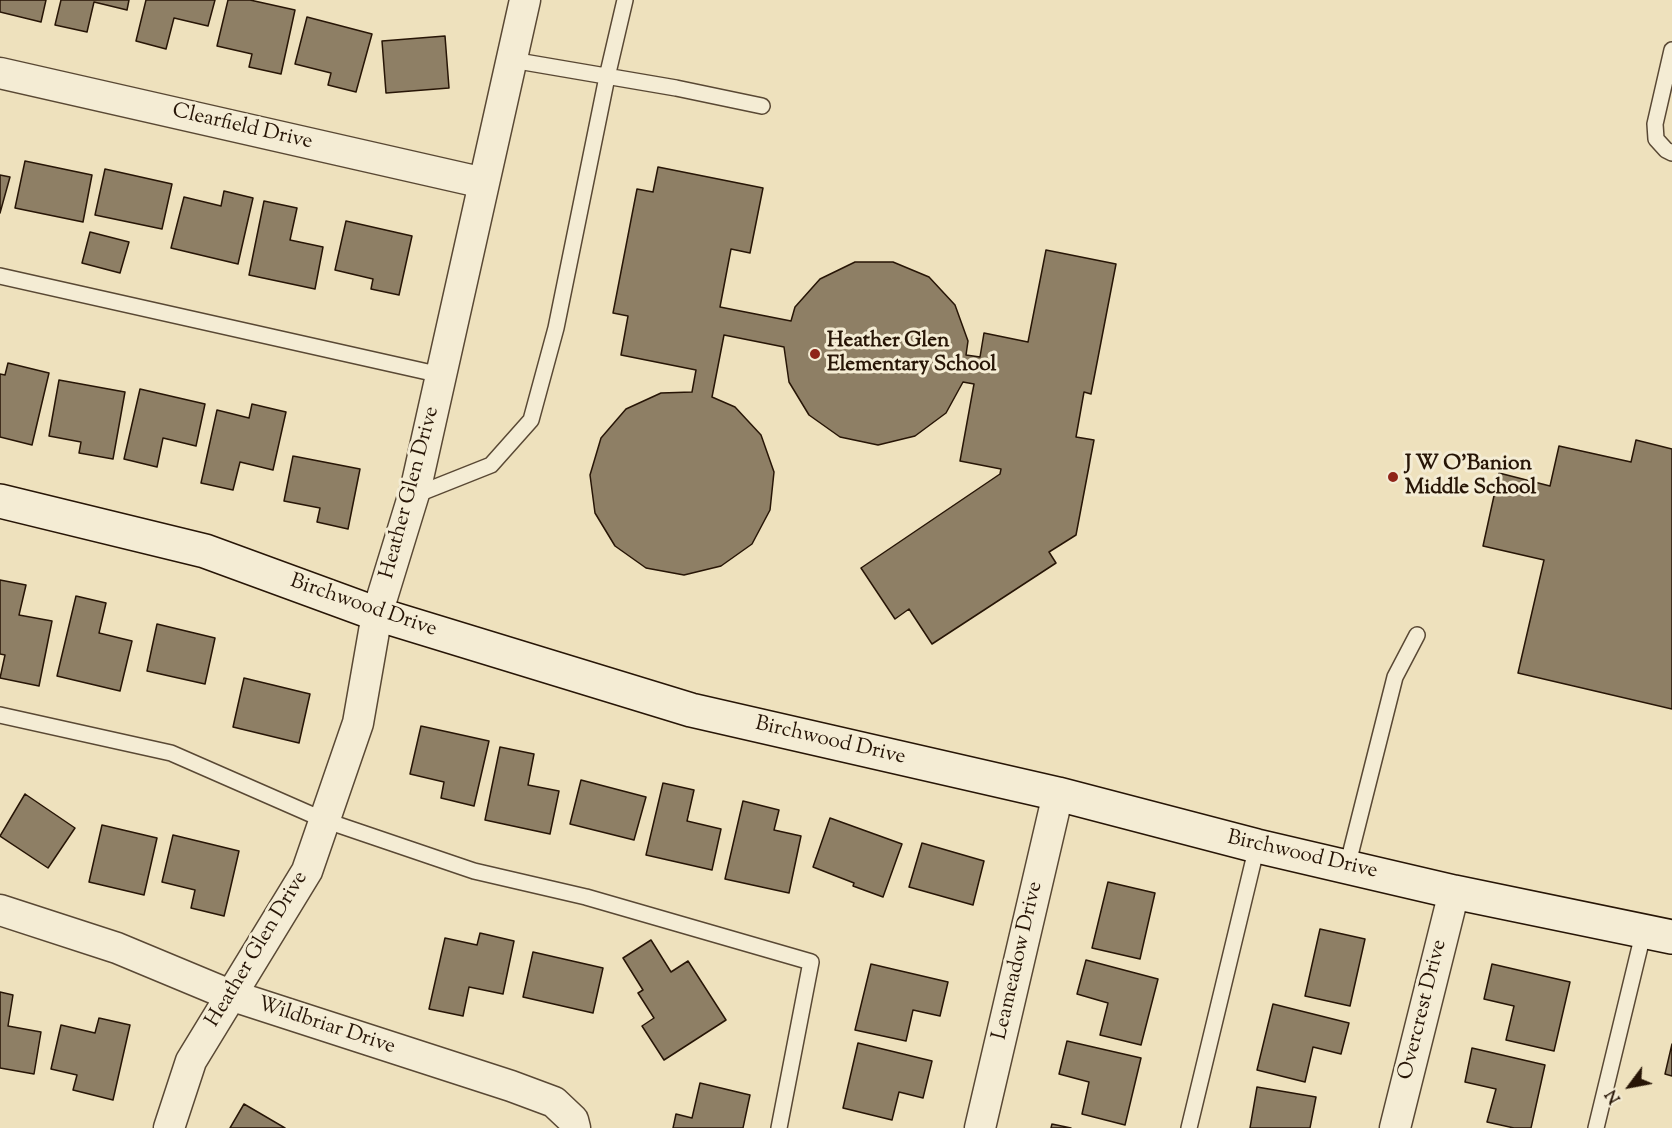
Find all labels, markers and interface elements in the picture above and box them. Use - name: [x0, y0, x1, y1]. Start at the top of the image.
- street label: Clearfield Drive: [169, 100, 315, 156]
- place label: Heather Glen Elementary School: [827, 329, 996, 379]
- marker: Heather Glen Elementary School: [808, 347, 822, 361]
- street label: Heather Glen Drive: [376, 404, 446, 582]
- place label: J W O'Banion Middle School: [1405, 452, 1536, 502]
- marker: J W O'Banion Middle School: [1386, 470, 1400, 484]
- street label: Birchwood Drive: [286, 570, 440, 644]
- street label: Birchwood Drive: [752, 712, 908, 772]
- street label: Birchwood Drive: [1224, 826, 1380, 886]
- street label: Heather Glen Drive: [202, 868, 314, 1032]
- street label: Leameadow Drive: [989, 879, 1049, 1043]
- street label: Overcrest Drive: [1394, 937, 1454, 1083]
- street label: Wildbriar Drive: [254, 993, 398, 1061]
- north arrow: [1600, 1056, 1660, 1116]
- text: N: [1601, 1084, 1627, 1107]

